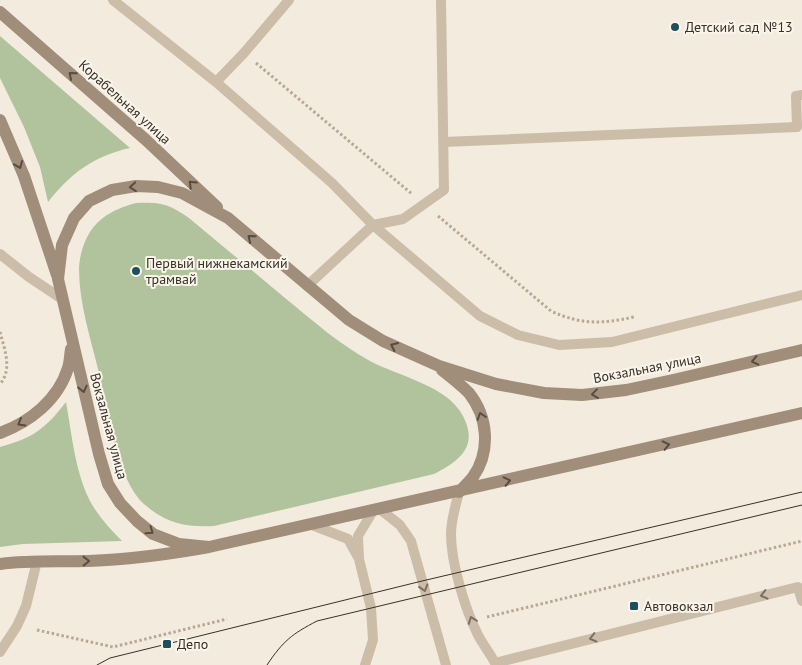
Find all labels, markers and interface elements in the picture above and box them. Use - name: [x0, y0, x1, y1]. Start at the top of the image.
- place label: Детский сад №13: [685, 18, 793, 36]
- marker: Детский сад №13: [669, 21, 681, 33]
- street label: Корабельная улица: [75, 56, 175, 148]
- one-way arrow: [69, 72, 78, 81]
- one-way arrow: [13, 160, 23, 169]
- one-way arrow: [129, 181, 137, 192]
- one-way arrow: [189, 181, 198, 190]
- one-way arrow: [248, 235, 257, 244]
- place label: Первый нижнекамский трамвай: [146, 254, 288, 288]
- marker: Первый нижнекамский трамвай: [130, 265, 142, 277]
- one-way arrow: [390, 342, 399, 352]
- street label: Вокзальная улица: [592, 349, 703, 387]
- one-way arrow: [750, 355, 759, 366]
- street label: Вокзальная улица: [86, 371, 132, 481]
- one-way arrow: [77, 384, 88, 393]
- one-way arrow: [591, 388, 599, 399]
- one-way arrow: [477, 412, 487, 421]
- one-way arrow: [18, 417, 27, 427]
- one-way arrow: [661, 440, 670, 451]
- one-way arrow: [503, 476, 512, 487]
- one-way arrow: [144, 525, 154, 534]
- one-way arrow: [82, 556, 90, 566]
- one-way arrow: [419, 584, 429, 592]
- one-way arrow: [760, 589, 769, 600]
- place label: Автовокзал: [644, 597, 713, 615]
- marker: Автовокзал: [628, 600, 640, 612]
- one-way arrow: [468, 616, 478, 625]
- one-way arrow: [589, 632, 598, 643]
- place label: Депо: [177, 635, 208, 653]
- marker: Депо: [161, 638, 173, 650]

